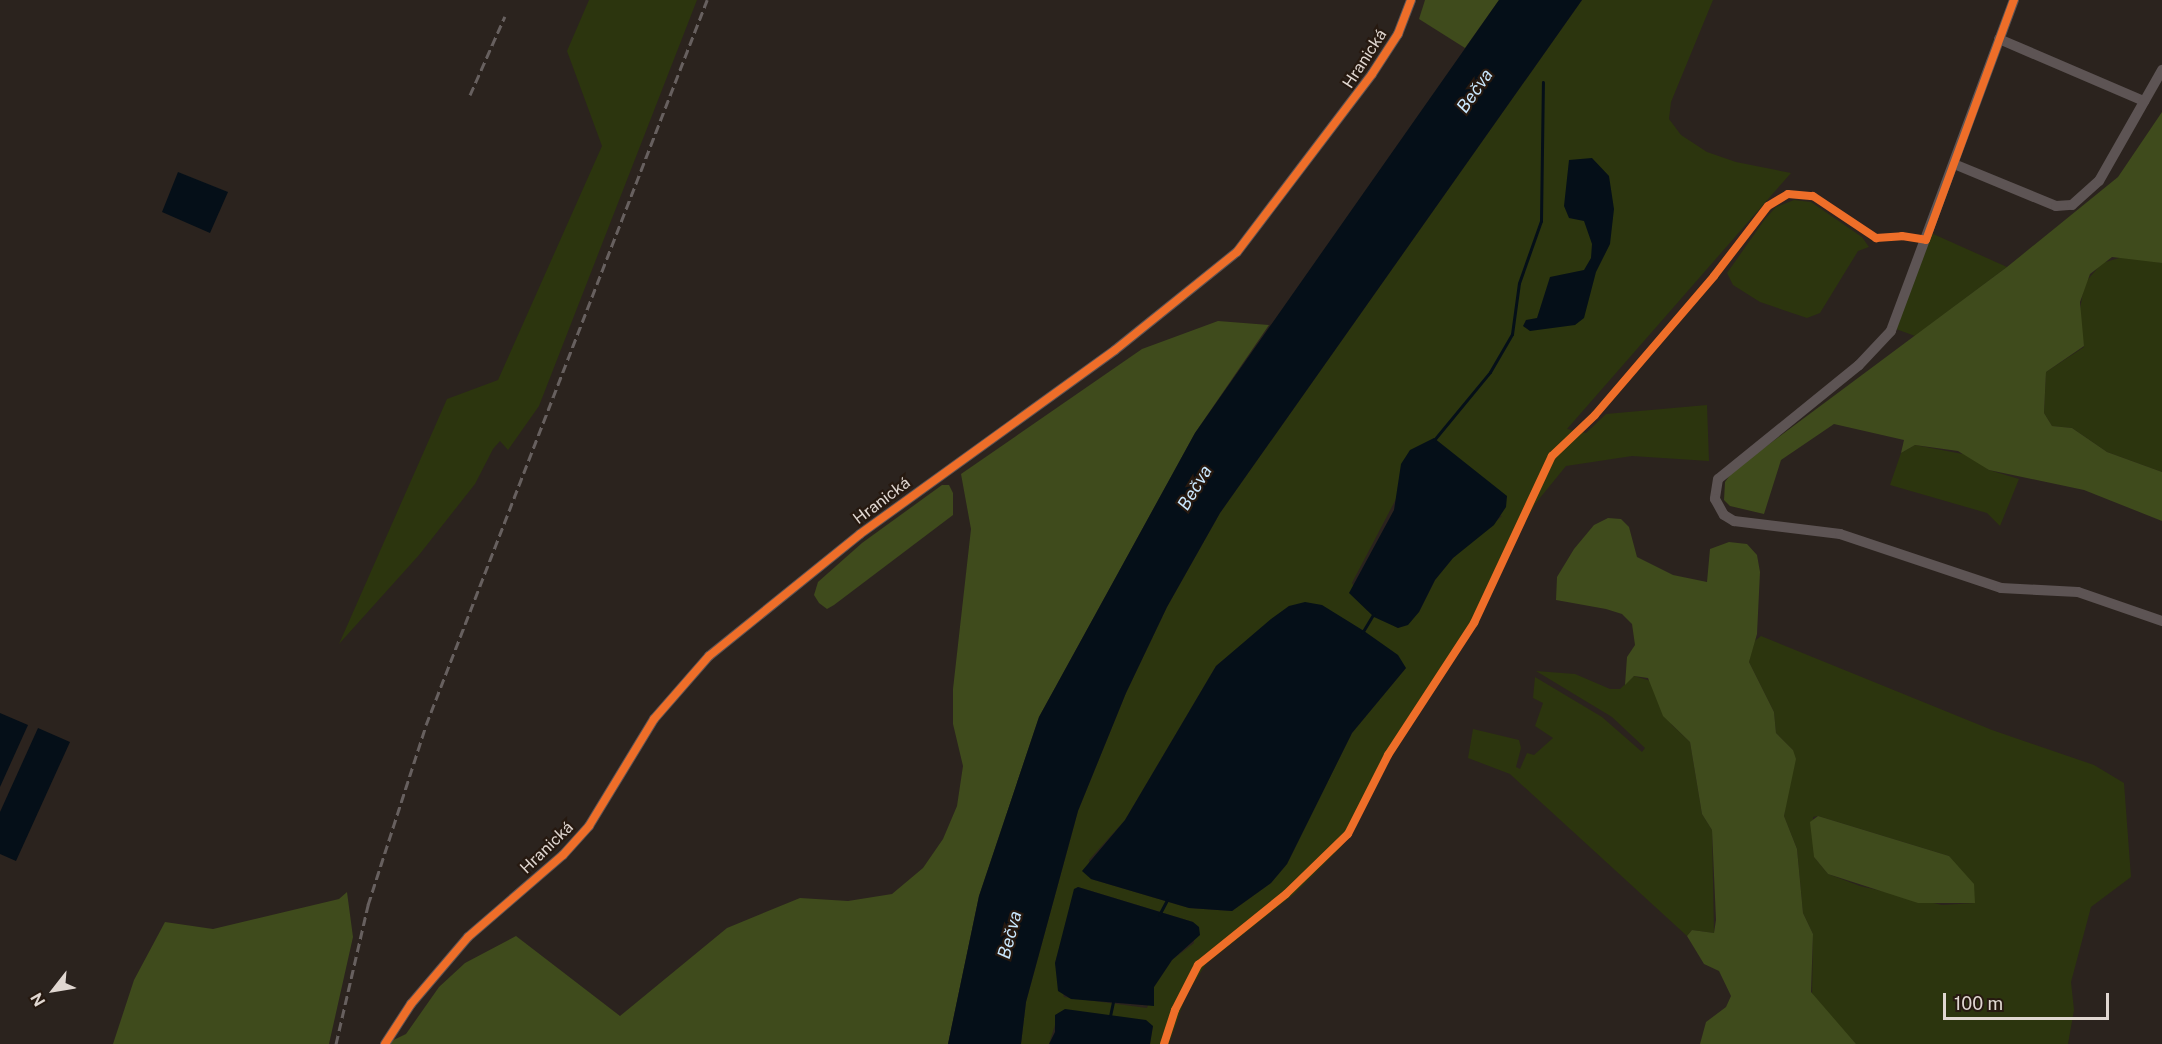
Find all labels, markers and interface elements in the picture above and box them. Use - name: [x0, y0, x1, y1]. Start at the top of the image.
- street label: Hranická: [1339, 26, 1391, 92]
- water label: Bečva: [1452, 65, 1498, 117]
- water label: Bečva: [1173, 462, 1217, 514]
- street label: Hranická: [850, 473, 914, 529]
- street label: Hranická: [516, 818, 578, 878]
- water label: Bečva: [993, 909, 1027, 961]
- north arrow: [24, 960, 84, 1020]
- scale bar: [1946, 981, 2112, 1019]
- text: N: [27, 989, 50, 1010]
- text: 100 m: [1954, 993, 2003, 1014]

